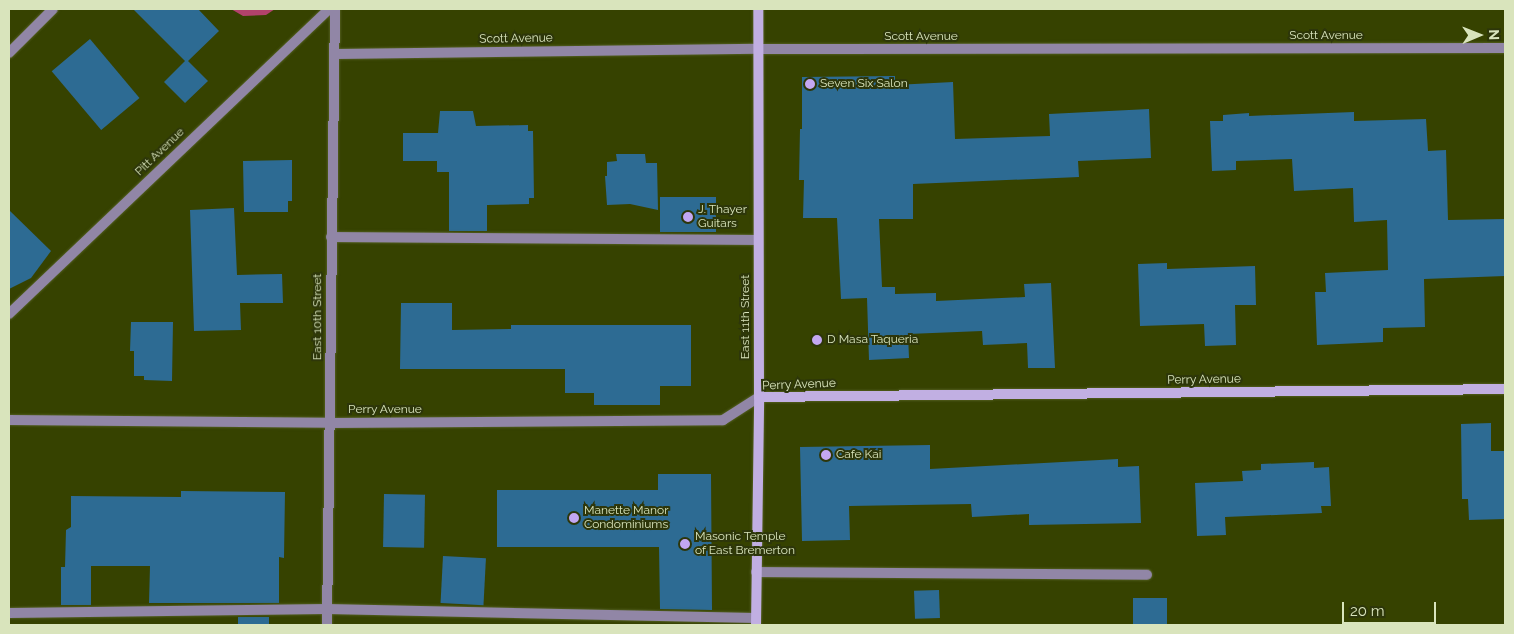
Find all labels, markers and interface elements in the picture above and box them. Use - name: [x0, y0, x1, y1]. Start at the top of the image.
- north arrow: [1454, 10, 1504, 60]
- street label: Scott Avenue: [1289, 29, 1363, 43]
- text: N: [1486, 29, 1502, 40]
- street label: Scott Avenue: [884, 30, 958, 44]
- street label: Scott Avenue: [479, 31, 553, 47]
- place label: Seven Six Salon: [820, 77, 908, 91]
- marker: Seven Six Salon: [804, 78, 816, 90]
- street label: Pitt Avenue: [132, 125, 188, 179]
- place label: J. Thayer Guitars: [698, 203, 747, 231]
- marker: J. Thayer Guitars: [682, 211, 694, 223]
- street label: East 10th Street: [311, 274, 325, 360]
- street label: East 11th Street: [739, 275, 753, 359]
- place label: D Masa Taqueria: [827, 333, 919, 347]
- marker: D Masa Taqueria: [811, 334, 823, 346]
- street label: Perry Avenue: [1167, 372, 1241, 388]
- street label: Perry Avenue: [762, 377, 836, 393]
- street label: Perry Avenue: [348, 403, 422, 417]
- place label: Cafe Kai: [836, 448, 881, 462]
- marker: Cafe Kai: [820, 449, 832, 461]
- place label: Manette Manor Condominiums: [584, 504, 668, 532]
- marker: Manette Manor Condominiums: [568, 512, 580, 524]
- place label: Masonic Temple of East Bremerton: [695, 530, 795, 558]
- marker: Masonic Temple of East Bremerton: [679, 538, 691, 550]
- scale bar: [1344, 592, 1438, 624]
- text: 20 m: [1350, 602, 1385, 620]

